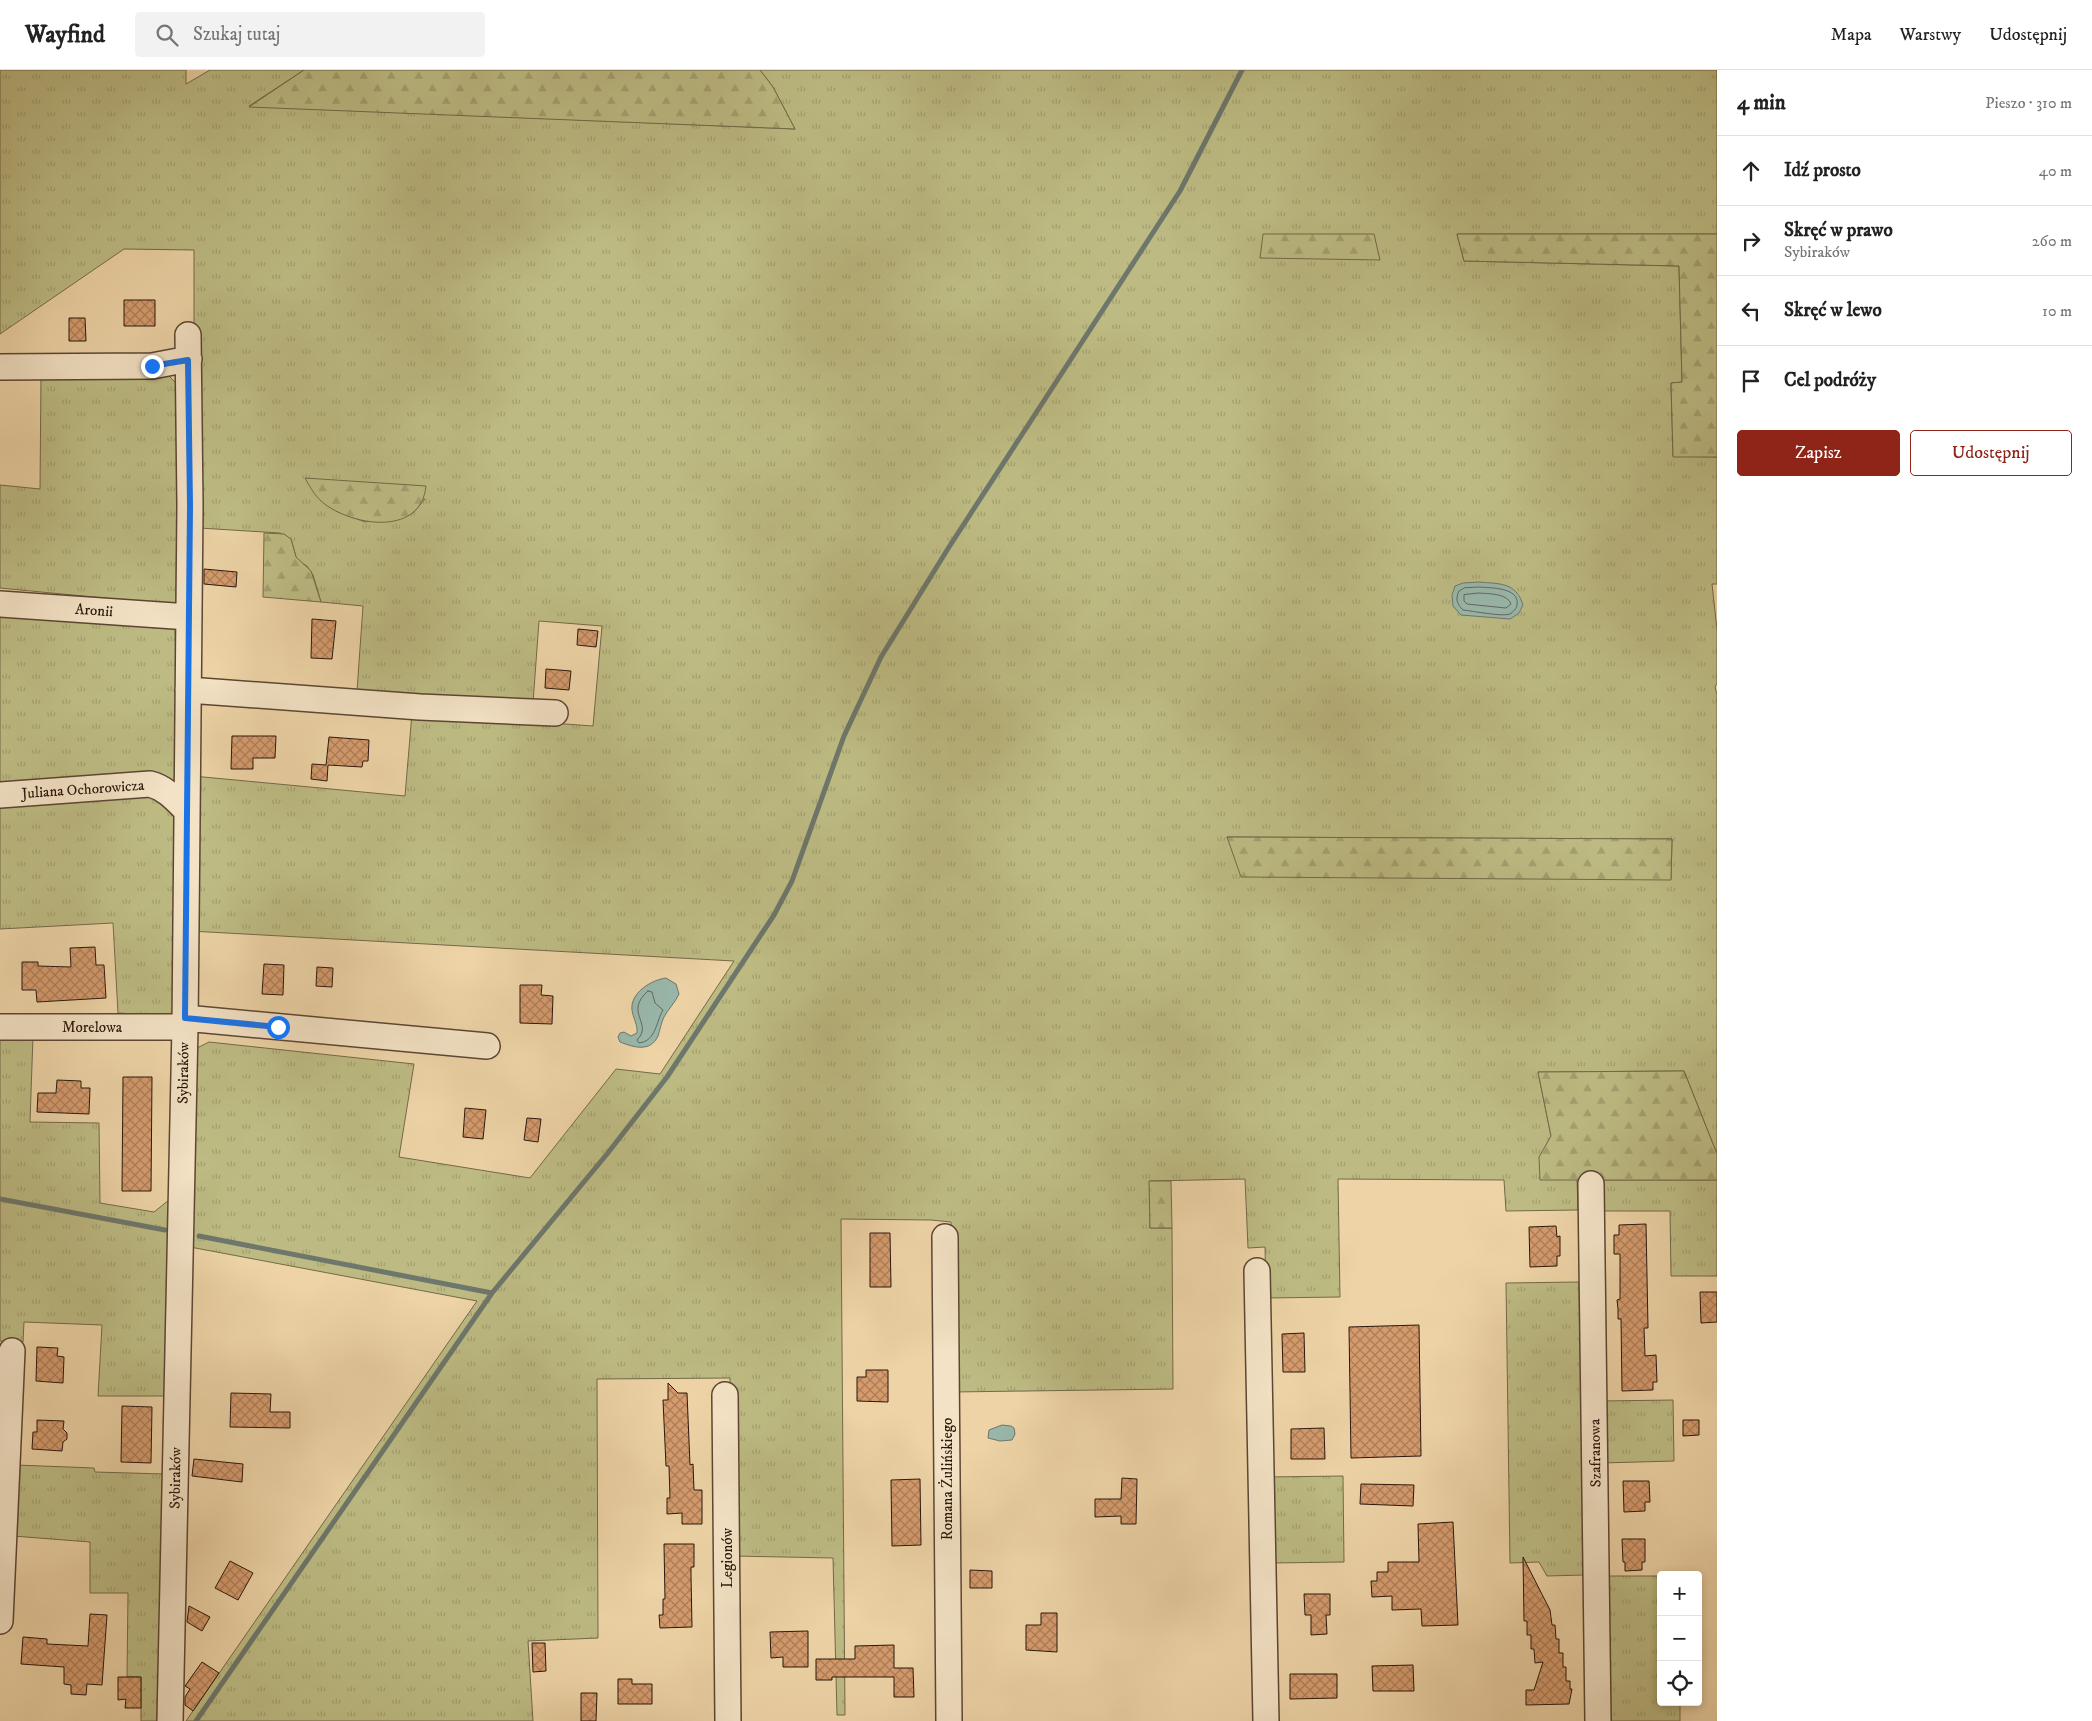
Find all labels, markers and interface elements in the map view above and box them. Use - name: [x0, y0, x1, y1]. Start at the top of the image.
- search box: [135, 12, 485, 57]
- text: Wayfind: [25, 20, 105, 50]
- icon: search: [153, 21, 181, 49]
- text: Szukaj tutaj: [193, 23, 280, 46]
- text: Mapa: [1831, 24, 1872, 46]
- text: Warstwy: [1900, 24, 1961, 46]
- text: Udostępnij: [1989, 24, 2067, 46]
- text: 4 min: [1737, 90, 1786, 116]
- text: Pieszo · 310 m: [1985, 93, 2072, 113]
- icon: ahead: [1737, 157, 1765, 185]
- text: Idź prosto: [1784, 159, 1861, 182]
- text: 40 m: [2039, 161, 2072, 181]
- text: Skręć w prawo: [1784, 219, 1893, 242]
- icon: right: [1737, 227, 1765, 255]
- text: 260 m: [2032, 231, 2072, 251]
- text: Sybiraków: [1784, 242, 1850, 262]
- icon: left: [1737, 297, 1765, 325]
- text: Skręć w lewo: [1784, 299, 1882, 322]
- text: 10 m: [2042, 301, 2072, 321]
- route end: [141, 355, 164, 378]
- icon: arrive: [1737, 367, 1765, 395]
- text: Cel podróży: [1784, 369, 1876, 392]
- button: Zapisz: [1737, 430, 1900, 476]
- button: Udostępnij: [1910, 430, 2072, 476]
- street label: Aronii: [74, 600, 114, 621]
- street label: Juliana Ochorowicza: [19, 776, 146, 803]
- route start: [267, 1016, 290, 1039]
- street label: Morelowa: [62, 1018, 123, 1037]
- street label: Sybiraków: [173, 1041, 194, 1104]
- street label: Romana Żulińskiego: [938, 1418, 957, 1540]
- street label: Szafranowa: [1585, 1418, 1606, 1487]
- street label: Sybiraków: [165, 1446, 186, 1509]
- street label: Legionów: [718, 1528, 737, 1588]
- map controls: [1657, 1571, 1702, 1706]
- button: +: [1657, 1571, 1702, 1616]
- button: −: [1657, 1616, 1702, 1661]
- button: locate: [1657, 1661, 1702, 1706]

